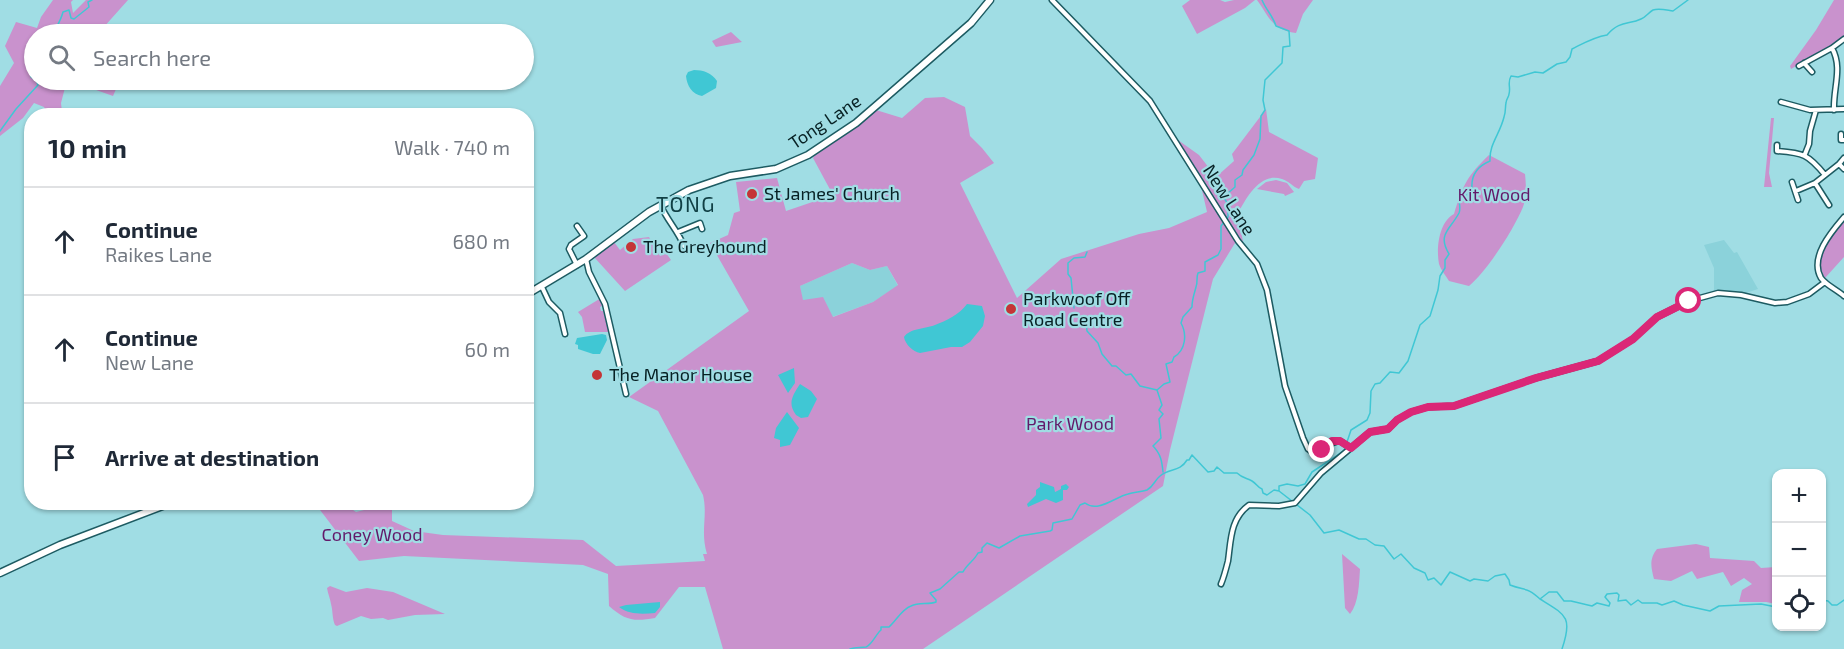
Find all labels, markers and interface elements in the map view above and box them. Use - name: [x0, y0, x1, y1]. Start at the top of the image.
- search box: [24, 24, 534, 90]
- icon: search: [45, 41, 78, 74]
- text: Search here: [93, 44, 211, 70]
- street label: Tong Lane: [784, 89, 865, 153]
- text: 10 min: [48, 132, 127, 163]
- text: Walk · 740 m: [394, 135, 510, 159]
- street label: New Lane: [1199, 160, 1261, 239]
- place label: St James' Church: [764, 182, 900, 204]
- park label: Kit Wood: [1457, 183, 1531, 205]
- marker: St James' Church: [745, 187, 759, 201]
- district label: TONG: [656, 191, 716, 216]
- text: Continue: [105, 216, 198, 242]
- icon: ahead: [48, 225, 81, 258]
- text: 680 m: [452, 229, 510, 253]
- place label: The Greyhound: [643, 235, 767, 257]
- marker: The Greyhound: [624, 240, 638, 254]
- text: Raikes Lane: [105, 242, 212, 266]
- place label: Parkwoof Off Road Centre: [1023, 287, 1132, 330]
- route start: [1675, 287, 1701, 313]
- marker: Parkwoof Off Road Centre: [1004, 302, 1018, 316]
- text: Continue: [105, 324, 198, 350]
- icon: ahead: [48, 333, 81, 366]
- text: 60 m: [465, 337, 510, 361]
- text: New Lane: [105, 350, 194, 374]
- place label: The Manor House: [609, 363, 752, 385]
- marker: The Manor House: [590, 368, 604, 382]
- park label: Park Wood: [1026, 412, 1114, 434]
- route end: [1308, 436, 1334, 462]
- icon: arrive: [48, 441, 81, 474]
- text: Arrive at destination: [105, 444, 319, 470]
- map controls: [1772, 469, 1826, 631]
- button: +: [1772, 469, 1826, 523]
- park label: Coney Wood: [322, 523, 422, 545]
- button: −: [1772, 523, 1826, 577]
- button: locate: [1772, 577, 1826, 631]

